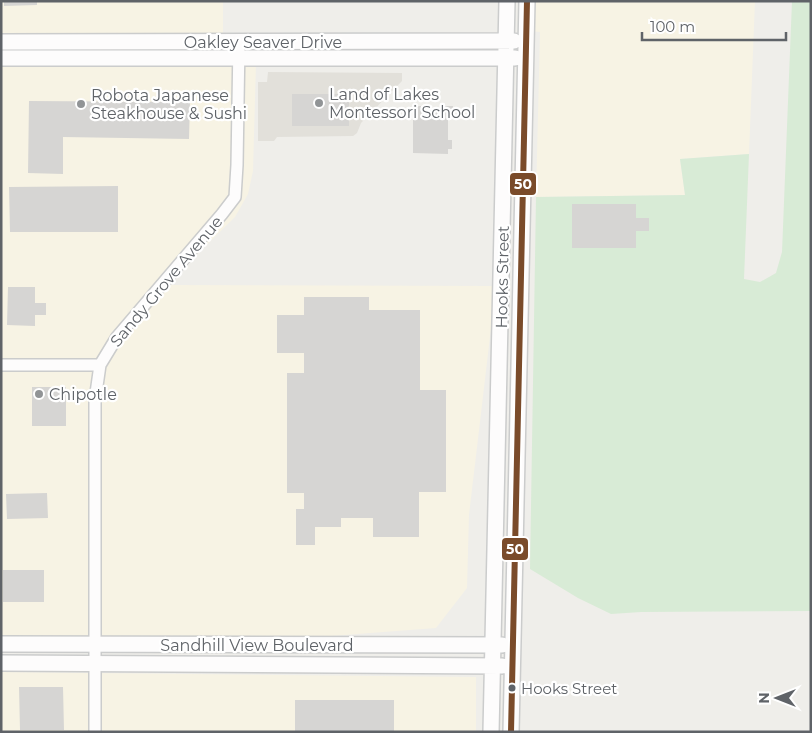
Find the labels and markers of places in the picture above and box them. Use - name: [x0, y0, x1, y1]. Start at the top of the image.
- place label: Land of Lakes Montessori School: [329, 85, 475, 122]
- place label: Robota Japanese Steakhouse & Sushi: [91, 86, 247, 123]
- marker: Land of Lakes Montessori School: [313, 97, 325, 109]
- marker: Robota Japanese Steakhouse & Sushi: [75, 98, 87, 110]
- place label: Chipotle: [49, 385, 117, 404]
- marker: Chipotle: [33, 388, 45, 400]
- place label: Hooks Street: [521, 679, 617, 698]
- marker: Hooks Street: [507, 683, 517, 693]

